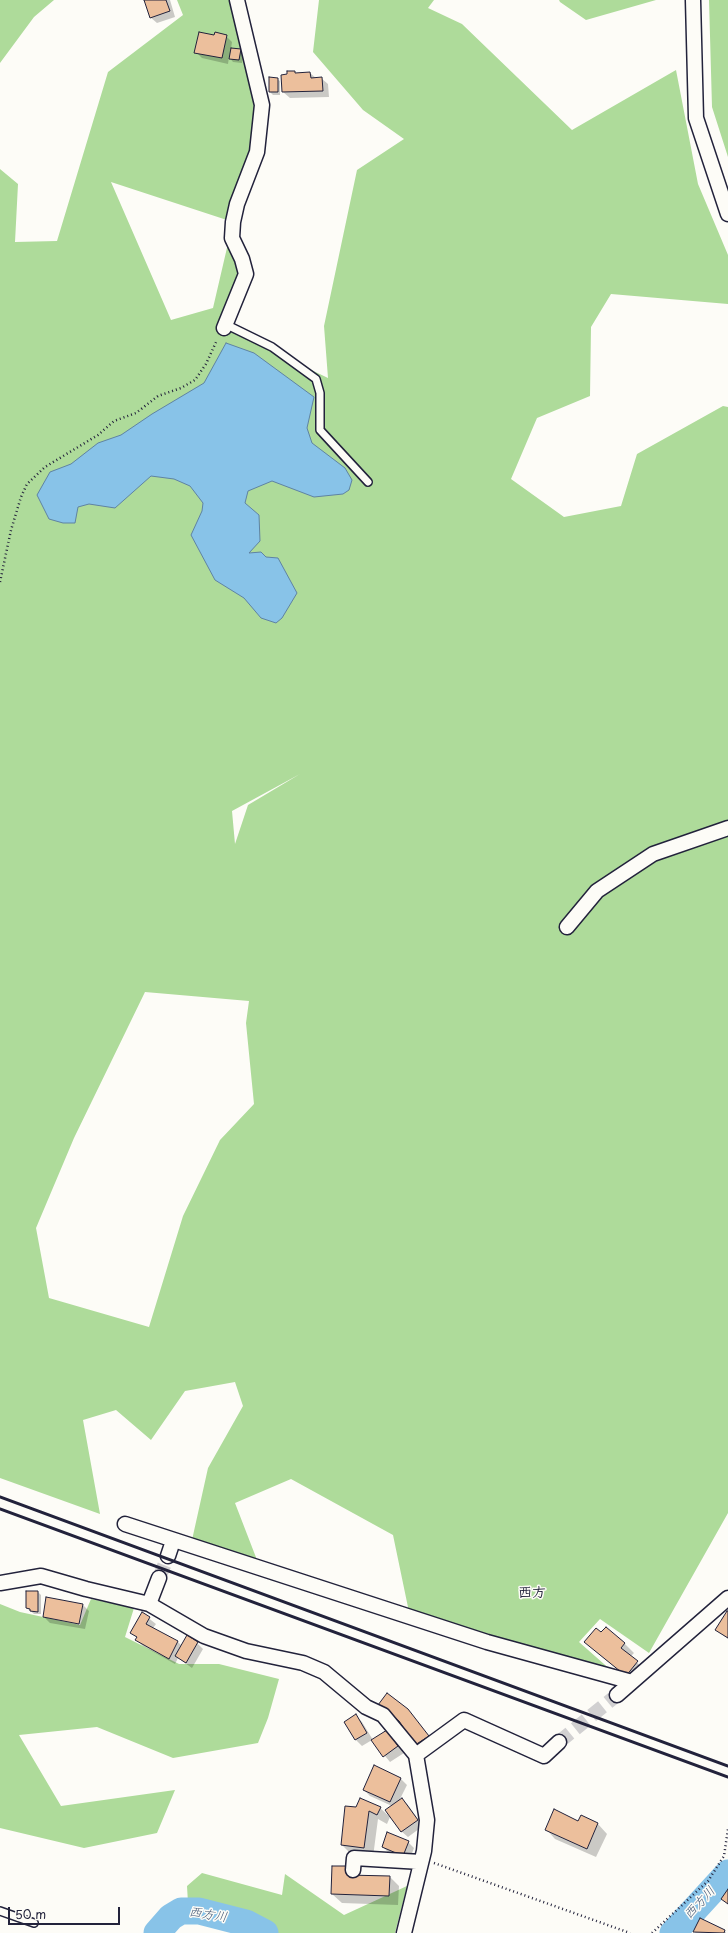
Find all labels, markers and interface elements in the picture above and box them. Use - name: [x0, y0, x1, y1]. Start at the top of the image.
- district label: 西方: [518, 1585, 546, 1601]
- water label: 西方川: [681, 1883, 719, 1923]
- scale bar: [10, 1899, 122, 1925]
- water label: 西方川: [188, 1904, 228, 1926]
- text: 50 m: [15, 1905, 46, 1923]

